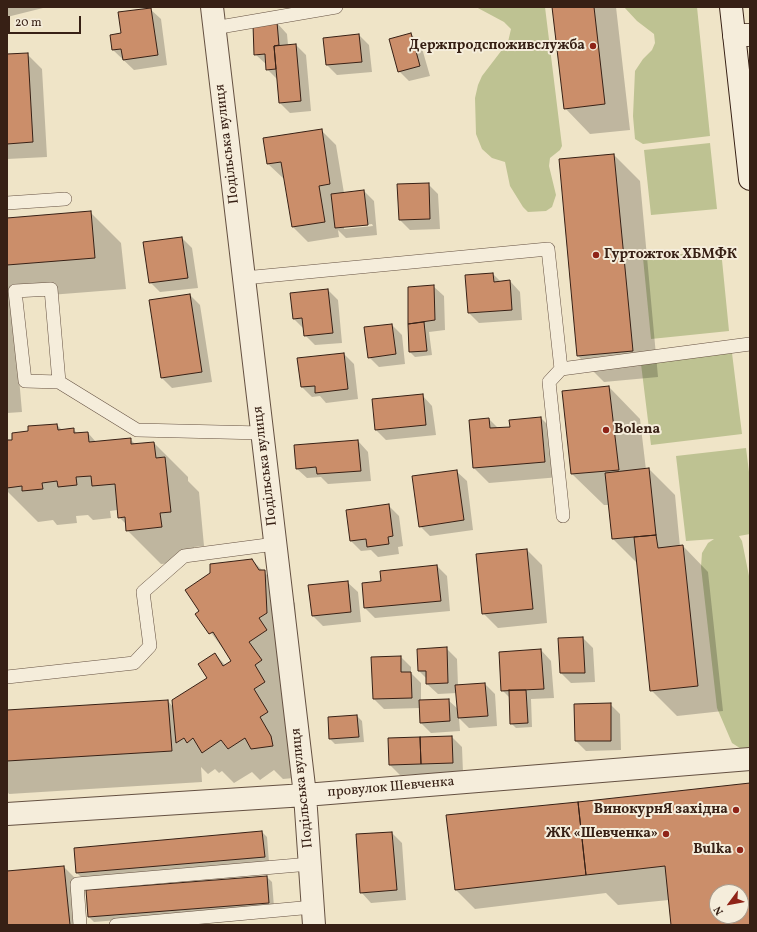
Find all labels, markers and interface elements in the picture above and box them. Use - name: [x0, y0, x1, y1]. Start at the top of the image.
- scale bar: [10, 8, 83, 34]
- text: 20 m: [15, 15, 42, 31]
- place label: Держпродспоживслужба: [409, 38, 585, 54]
- marker: Держпродспоживслужба: [588, 41, 598, 51]
- street label: Подільська вулиця: [212, 83, 244, 205]
- place label: Гуртожток ХБМФК: [604, 247, 737, 263]
- marker: Гуртожток ХБМФК: [591, 250, 601, 260]
- street label: Подільська вулиця: [250, 405, 282, 527]
- place label: Bolena: [614, 422, 660, 438]
- marker: Bolena: [601, 425, 611, 435]
- street label: Подільська вулиця: [288, 727, 318, 849]
- street label: провулок Шевченка: [327, 774, 455, 802]
- place label: ВинокурнЯ західна: [594, 802, 728, 818]
- marker: ВинокурнЯ західна: [731, 805, 741, 815]
- place label: ЖК «Шевченка»: [546, 826, 658, 842]
- marker: ЖК «Шевченка»: [661, 829, 671, 839]
- place label: Bulka: [693, 842, 732, 858]
- marker: Bulka: [735, 845, 745, 855]
- north arrow: [709, 884, 749, 924]
- text: N: [711, 903, 728, 917]

